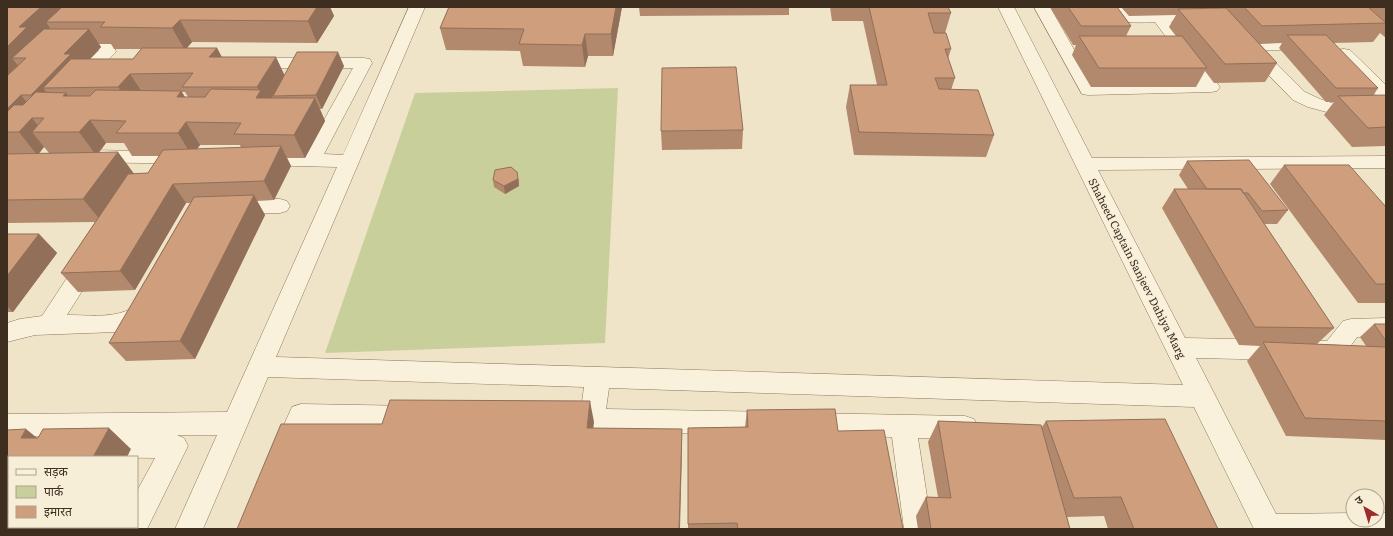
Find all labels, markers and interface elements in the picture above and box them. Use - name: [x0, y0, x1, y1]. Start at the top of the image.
- street label: Shaheed Captain Sanjeev Dahiya Marg: [1085, 175, 1191, 362]
- legend: [8, 456, 138, 528]
- text: सड़क: [44, 462, 69, 480]
- text: पार्क: [44, 482, 64, 500]
- north arrow: [1345, 488, 1385, 528]
- text: उ: [1351, 491, 1366, 508]
- text: इमारत: [44, 502, 73, 520]

